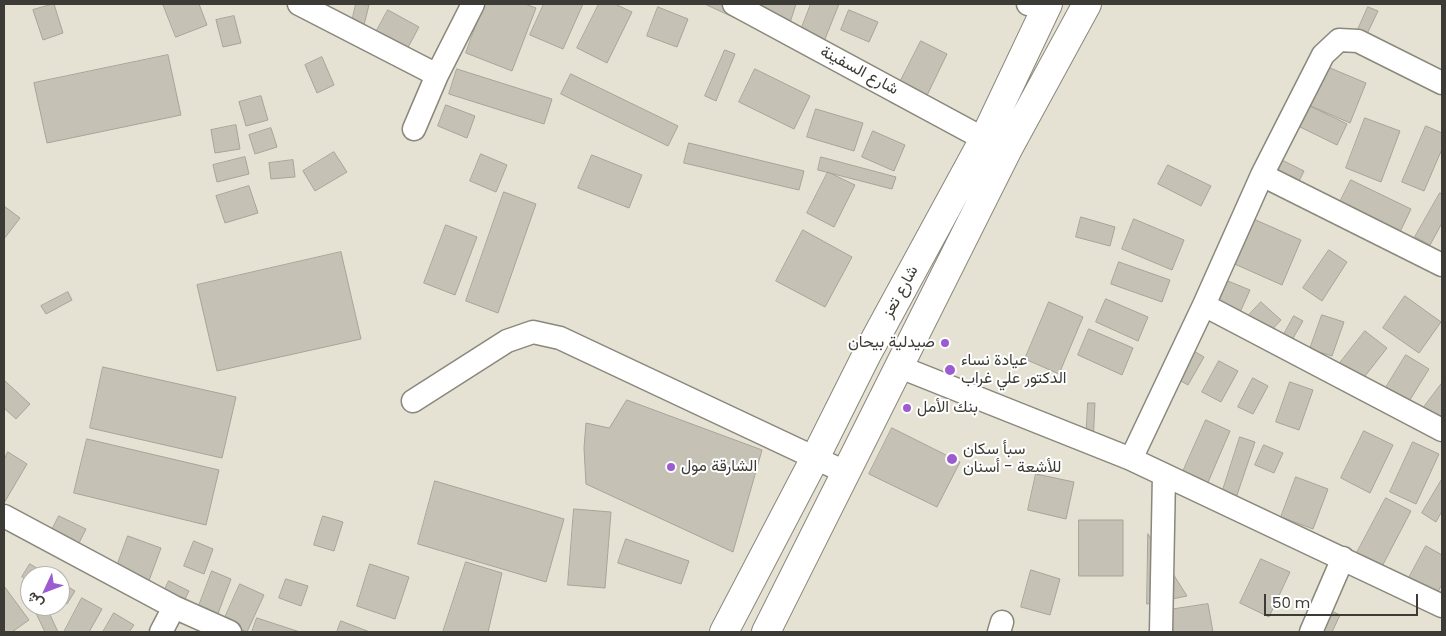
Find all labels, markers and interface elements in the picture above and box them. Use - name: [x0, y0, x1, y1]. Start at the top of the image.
- street label: شارع السفينة: [817, 42, 901, 100]
- street label: شارع تعز: [879, 263, 923, 321]
- place label: صيدلية بيحان: [848, 333, 935, 353]
- marker: صيدلية بيحان: [939, 337, 951, 349]
- place label: عيادة نساء الدكتور علي غراب: [961, 351, 1067, 389]
- marker: عيادة نساء الدكتور علي غراب: [943, 363, 957, 377]
- place label: بنك الأمل: [917, 398, 978, 418]
- marker: بنك الأمل: [901, 402, 913, 414]
- place label: سبأ سكان للأشعة - أسنان: [963, 440, 1061, 478]
- marker: سبأ سكان للأشعة - أسنان: [945, 452, 959, 466]
- place label: الشارقة مول: [681, 457, 757, 477]
- marker: الشارقة مول: [665, 461, 677, 473]
- north arrow: [20, 566, 70, 616]
- scale bar: [1266, 584, 1420, 616]
- text: ش: [22, 588, 48, 614]
- text: 50 m: [1272, 592, 1310, 613]

